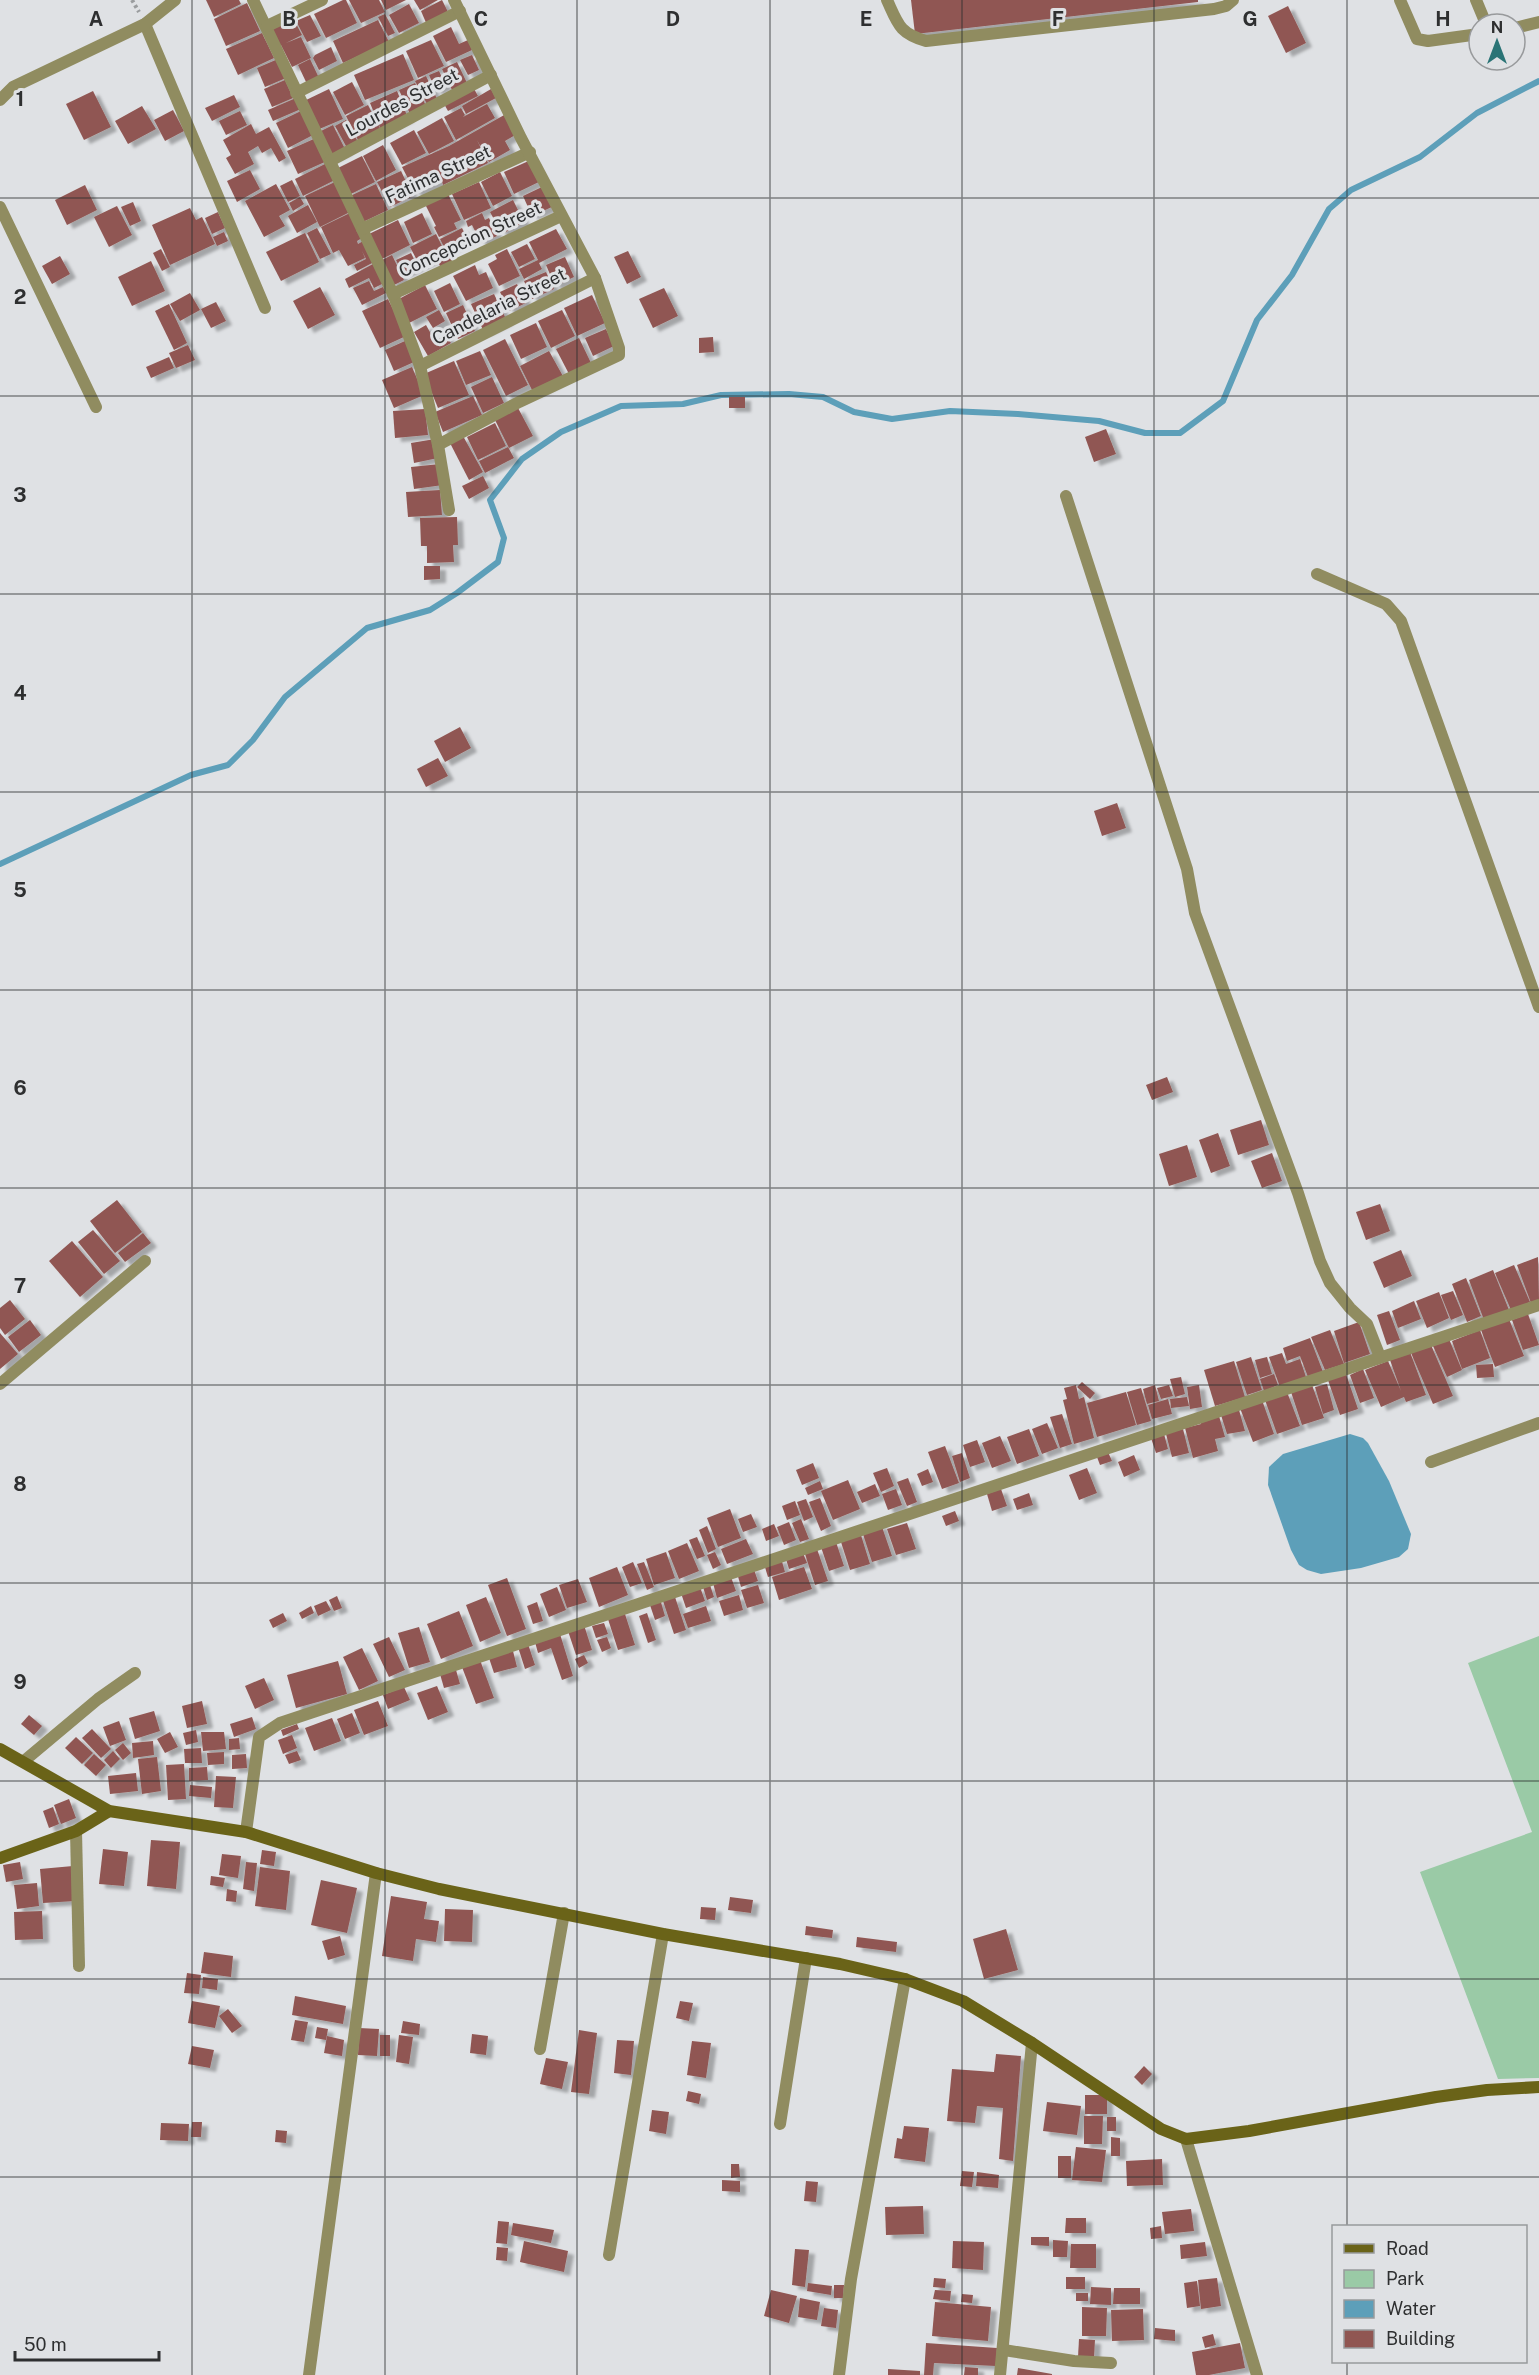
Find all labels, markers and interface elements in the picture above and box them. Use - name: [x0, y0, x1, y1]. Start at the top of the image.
- text: A: [89, 7, 103, 31]
- text: B: [282, 7, 296, 31]
- text: C: [474, 7, 488, 31]
- text: D: [666, 7, 680, 31]
- text: E: [860, 7, 872, 31]
- text: F: [1052, 7, 1064, 31]
- text: G: [1242, 7, 1258, 31]
- text: H: [1435, 7, 1451, 31]
- north arrow: [1467, 12, 1527, 72]
- text: N: [1491, 18, 1503, 37]
- street label: Lourdes Street: [342, 63, 462, 141]
- text: 1: [16, 87, 24, 111]
- street label: Fatima Street: [382, 140, 494, 208]
- street label: Concepcion Street: [395, 197, 545, 281]
- street label: Candelaria Street: [429, 263, 569, 349]
- text: 2: [14, 285, 26, 309]
- text: 3: [13, 483, 27, 507]
- text: 4: [13, 681, 27, 705]
- text: 5: [13, 878, 27, 902]
- text: 6: [13, 1076, 27, 1100]
- text: 7: [14, 1274, 26, 1298]
- text: 8: [13, 1472, 27, 1496]
- text: 9: [13, 1670, 27, 1694]
- legend: [1332, 2225, 1527, 2363]
- text: Road: [1386, 2238, 1429, 2259]
- text: Park: [1386, 2268, 1424, 2289]
- text: Water: [1386, 2298, 1436, 2319]
- scale bar: [15, 2324, 159, 2362]
- text: Building: [1386, 2328, 1455, 2349]
- text: 50 m: [24, 2334, 67, 2355]

